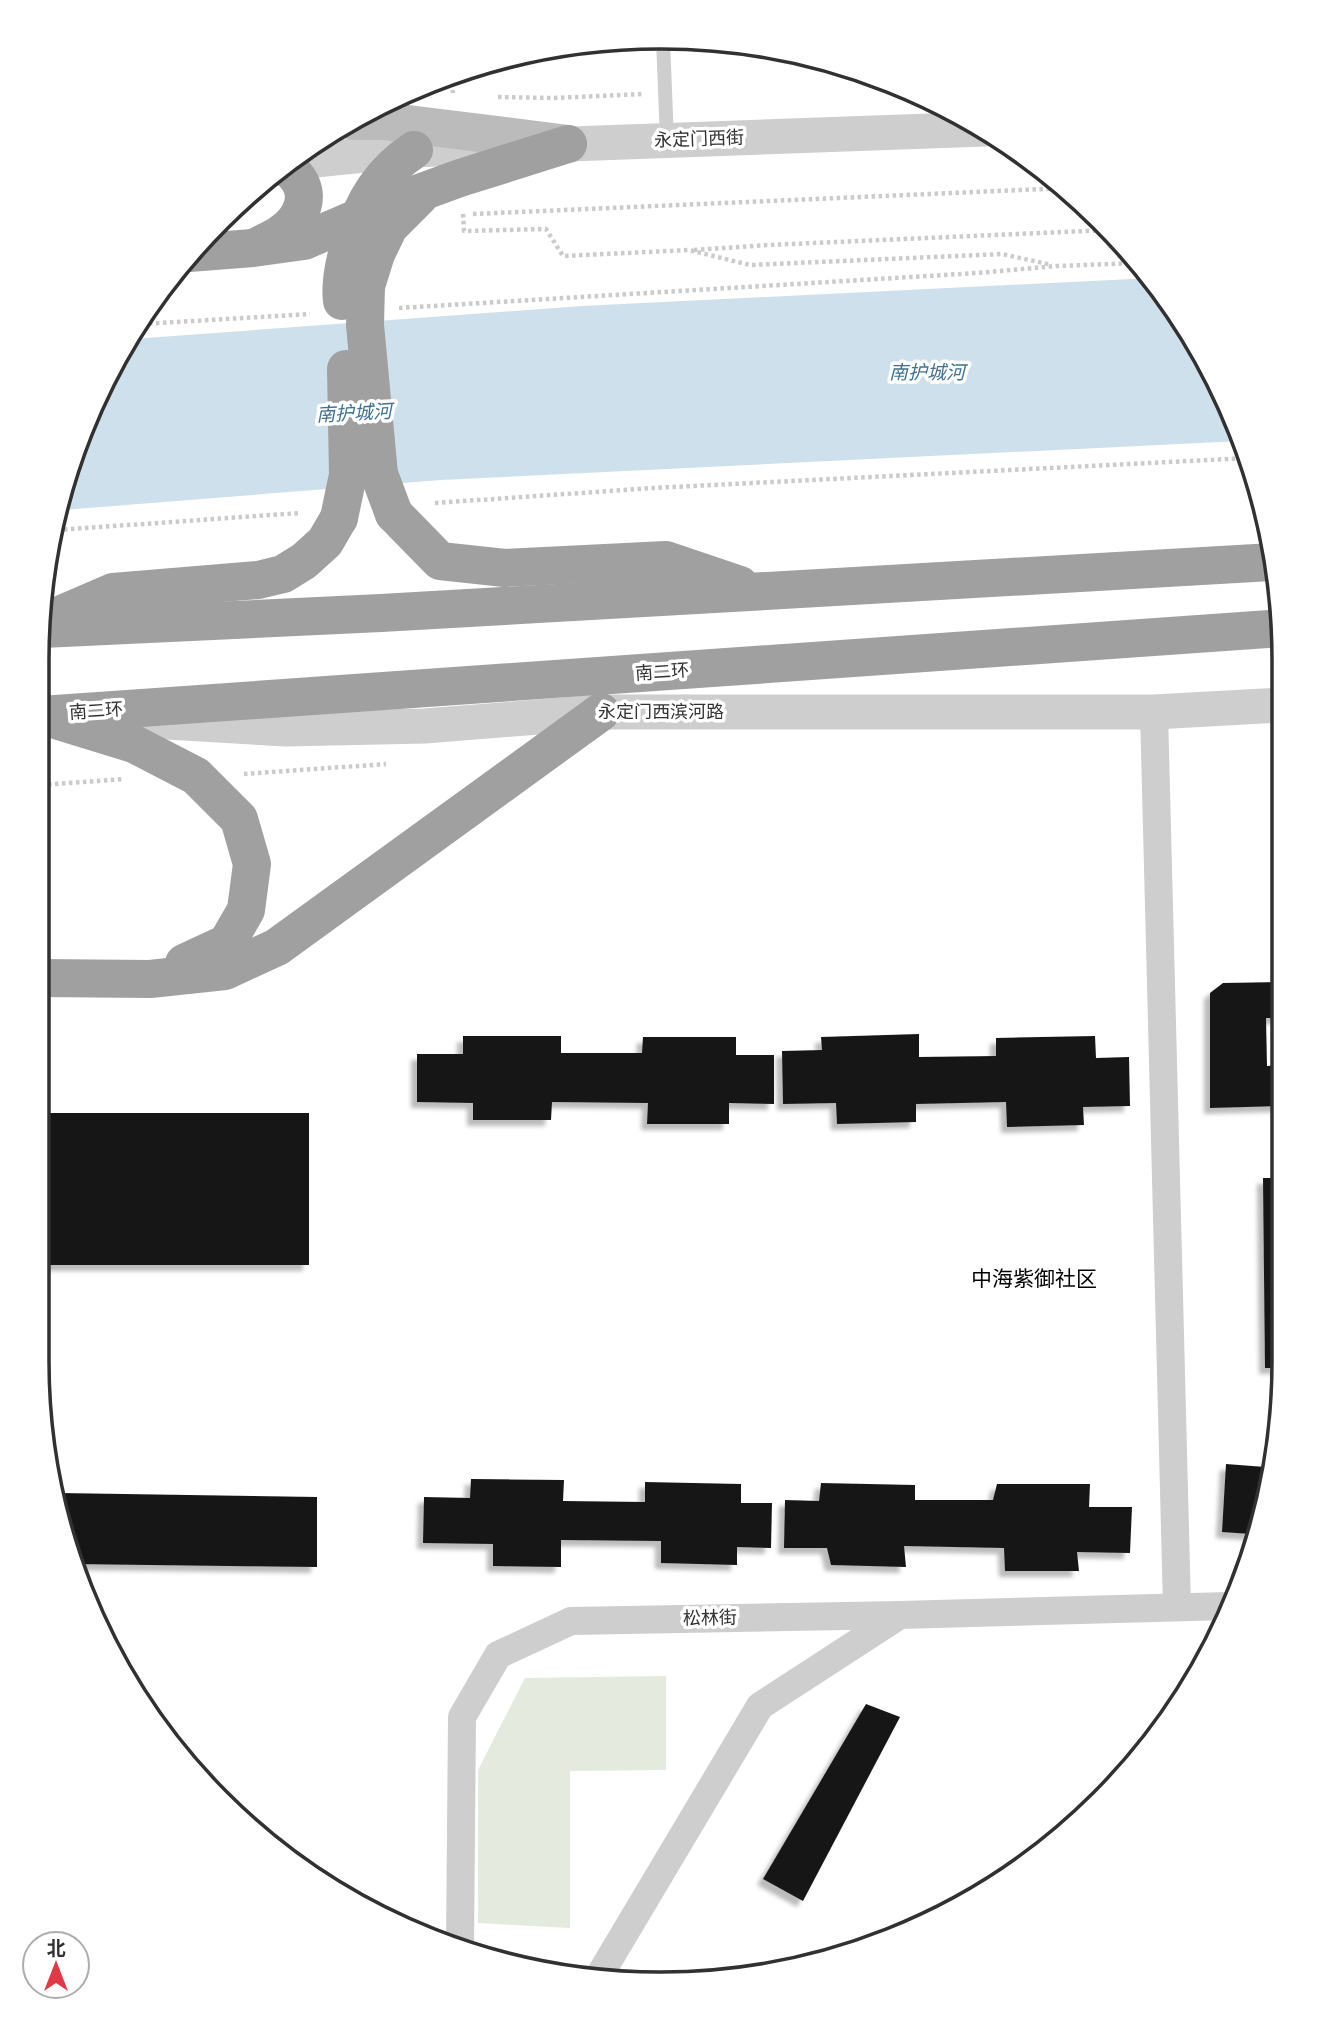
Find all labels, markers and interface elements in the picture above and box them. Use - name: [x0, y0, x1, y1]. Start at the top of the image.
- street label: 永定门西街: [654, 126, 744, 152]
- water label: 南护城河: [889, 361, 969, 384]
- water label: 南护城河: [315, 399, 397, 426]
- street label: 南二环: [634, 659, 690, 685]
- street label: 南二环: [68, 698, 124, 724]
- street label: 永定门西滨河路: [598, 701, 724, 723]
- district label: 中海紫御社区: [971, 1266, 1097, 1291]
- street label: 松林街: [683, 1607, 737, 1629]
- north arrow: [21, 1930, 91, 2000]
- text: 北: [46, 1937, 66, 1960]

